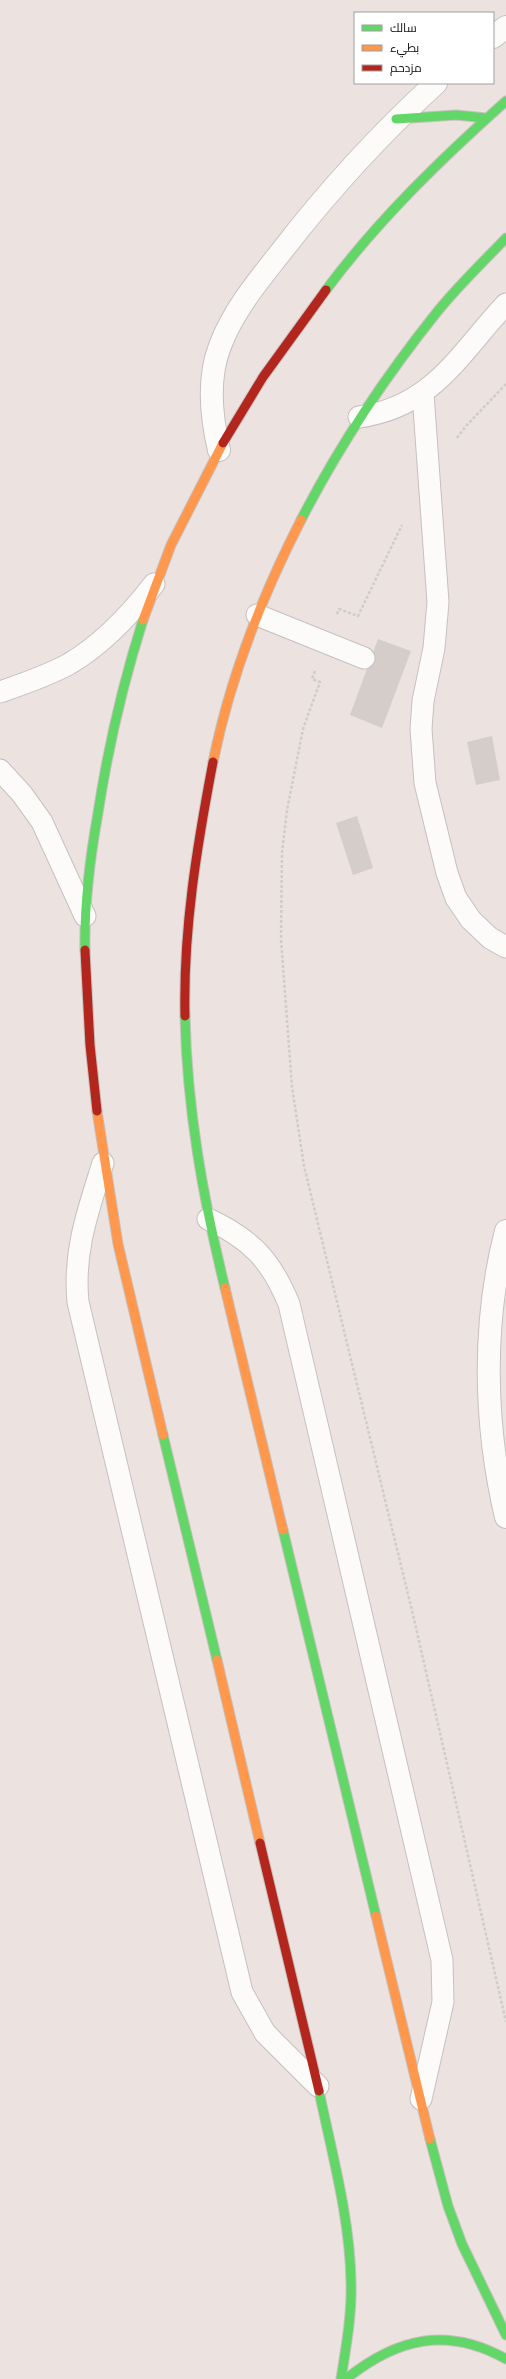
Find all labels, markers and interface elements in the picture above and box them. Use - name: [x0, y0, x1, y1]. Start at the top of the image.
- legend: [354, 12, 494, 84]
- text: سالك: [390, 19, 417, 38]
- text: بطيء: [390, 39, 419, 58]
- text: مزدحم: [390, 59, 422, 78]

